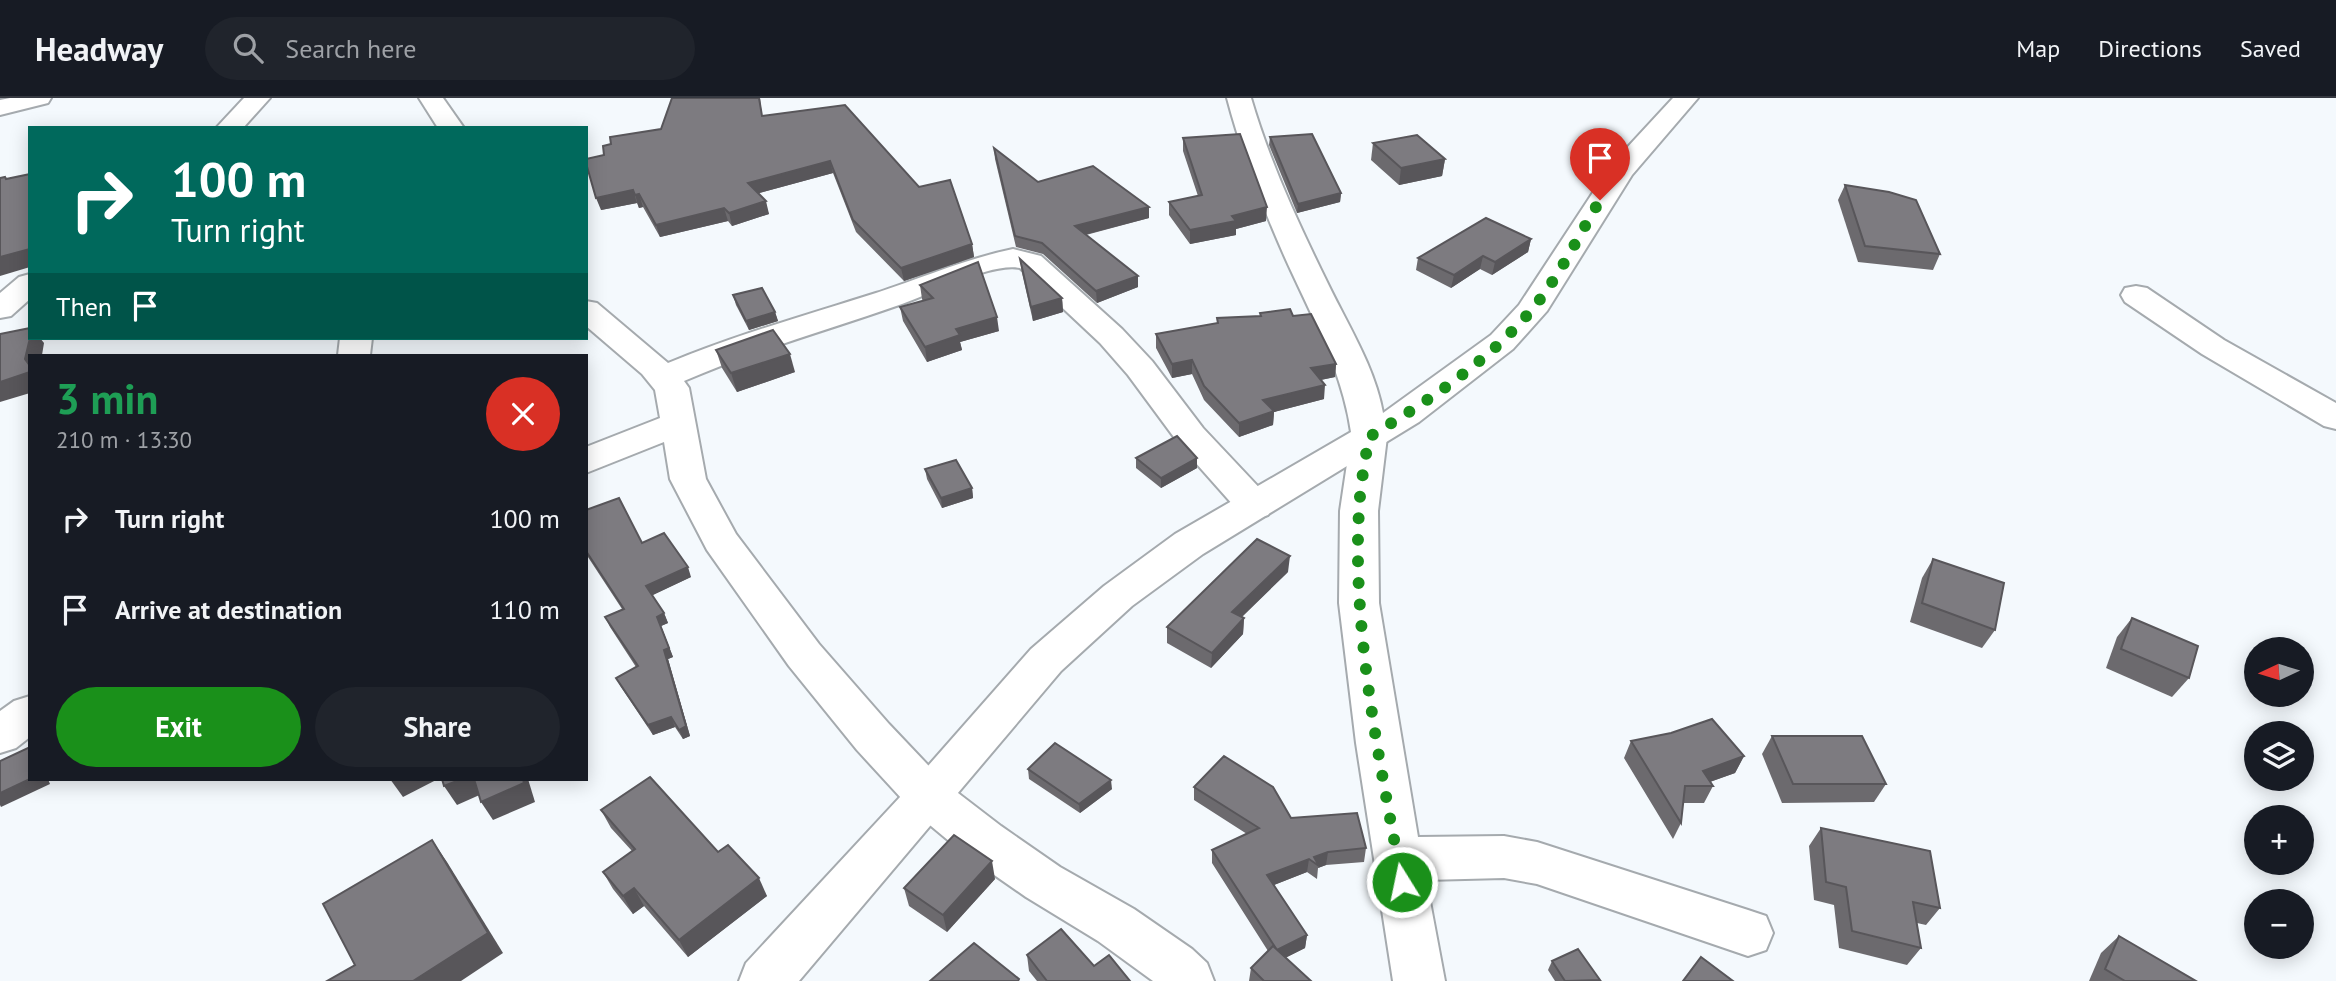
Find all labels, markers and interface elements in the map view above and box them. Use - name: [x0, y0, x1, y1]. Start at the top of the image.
- search box: [205, 17, 695, 80]
- text: Headway: [35, 27, 163, 70]
- icon: search: [229, 29, 267, 67]
- text: Search here: [285, 32, 416, 65]
- text: Map: [2016, 33, 2060, 64]
- text: Directions: [2098, 33, 2202, 64]
- text: Saved: [2240, 33, 2301, 64]
- pin: [1570, 128, 1630, 200]
- icon: arrive: [1581, 139, 1619, 177]
- text: 100 m: [171, 147, 306, 211]
- icon: right: [56, 154, 147, 245]
- text: Turn right: [171, 209, 305, 251]
- icon: arrive: [126, 287, 164, 325]
- text: Then: [56, 290, 112, 323]
- text: 3 min: [56, 371, 158, 426]
- button: close: [486, 377, 560, 451]
- text: 210 m · 13:30: [56, 425, 192, 454]
- icon: right: [56, 500, 94, 538]
- text: Turn right: [115, 502, 224, 535]
- text: 100 m: [489, 502, 560, 535]
- icon: arrive: [56, 591, 94, 629]
- text: Arrive at destination: [115, 593, 342, 626]
- text: 110 m: [489, 593, 560, 626]
- north arrow: [2244, 637, 2314, 707]
- map controls: [2244, 637, 2314, 959]
- button: Exit: [56, 687, 301, 767]
- button: Share: [315, 687, 560, 767]
- button: layers: [2244, 721, 2314, 791]
- button: +: [2244, 805, 2314, 875]
- position arrow: [1365, 845, 1439, 919]
- button: −: [2244, 889, 2314, 959]

